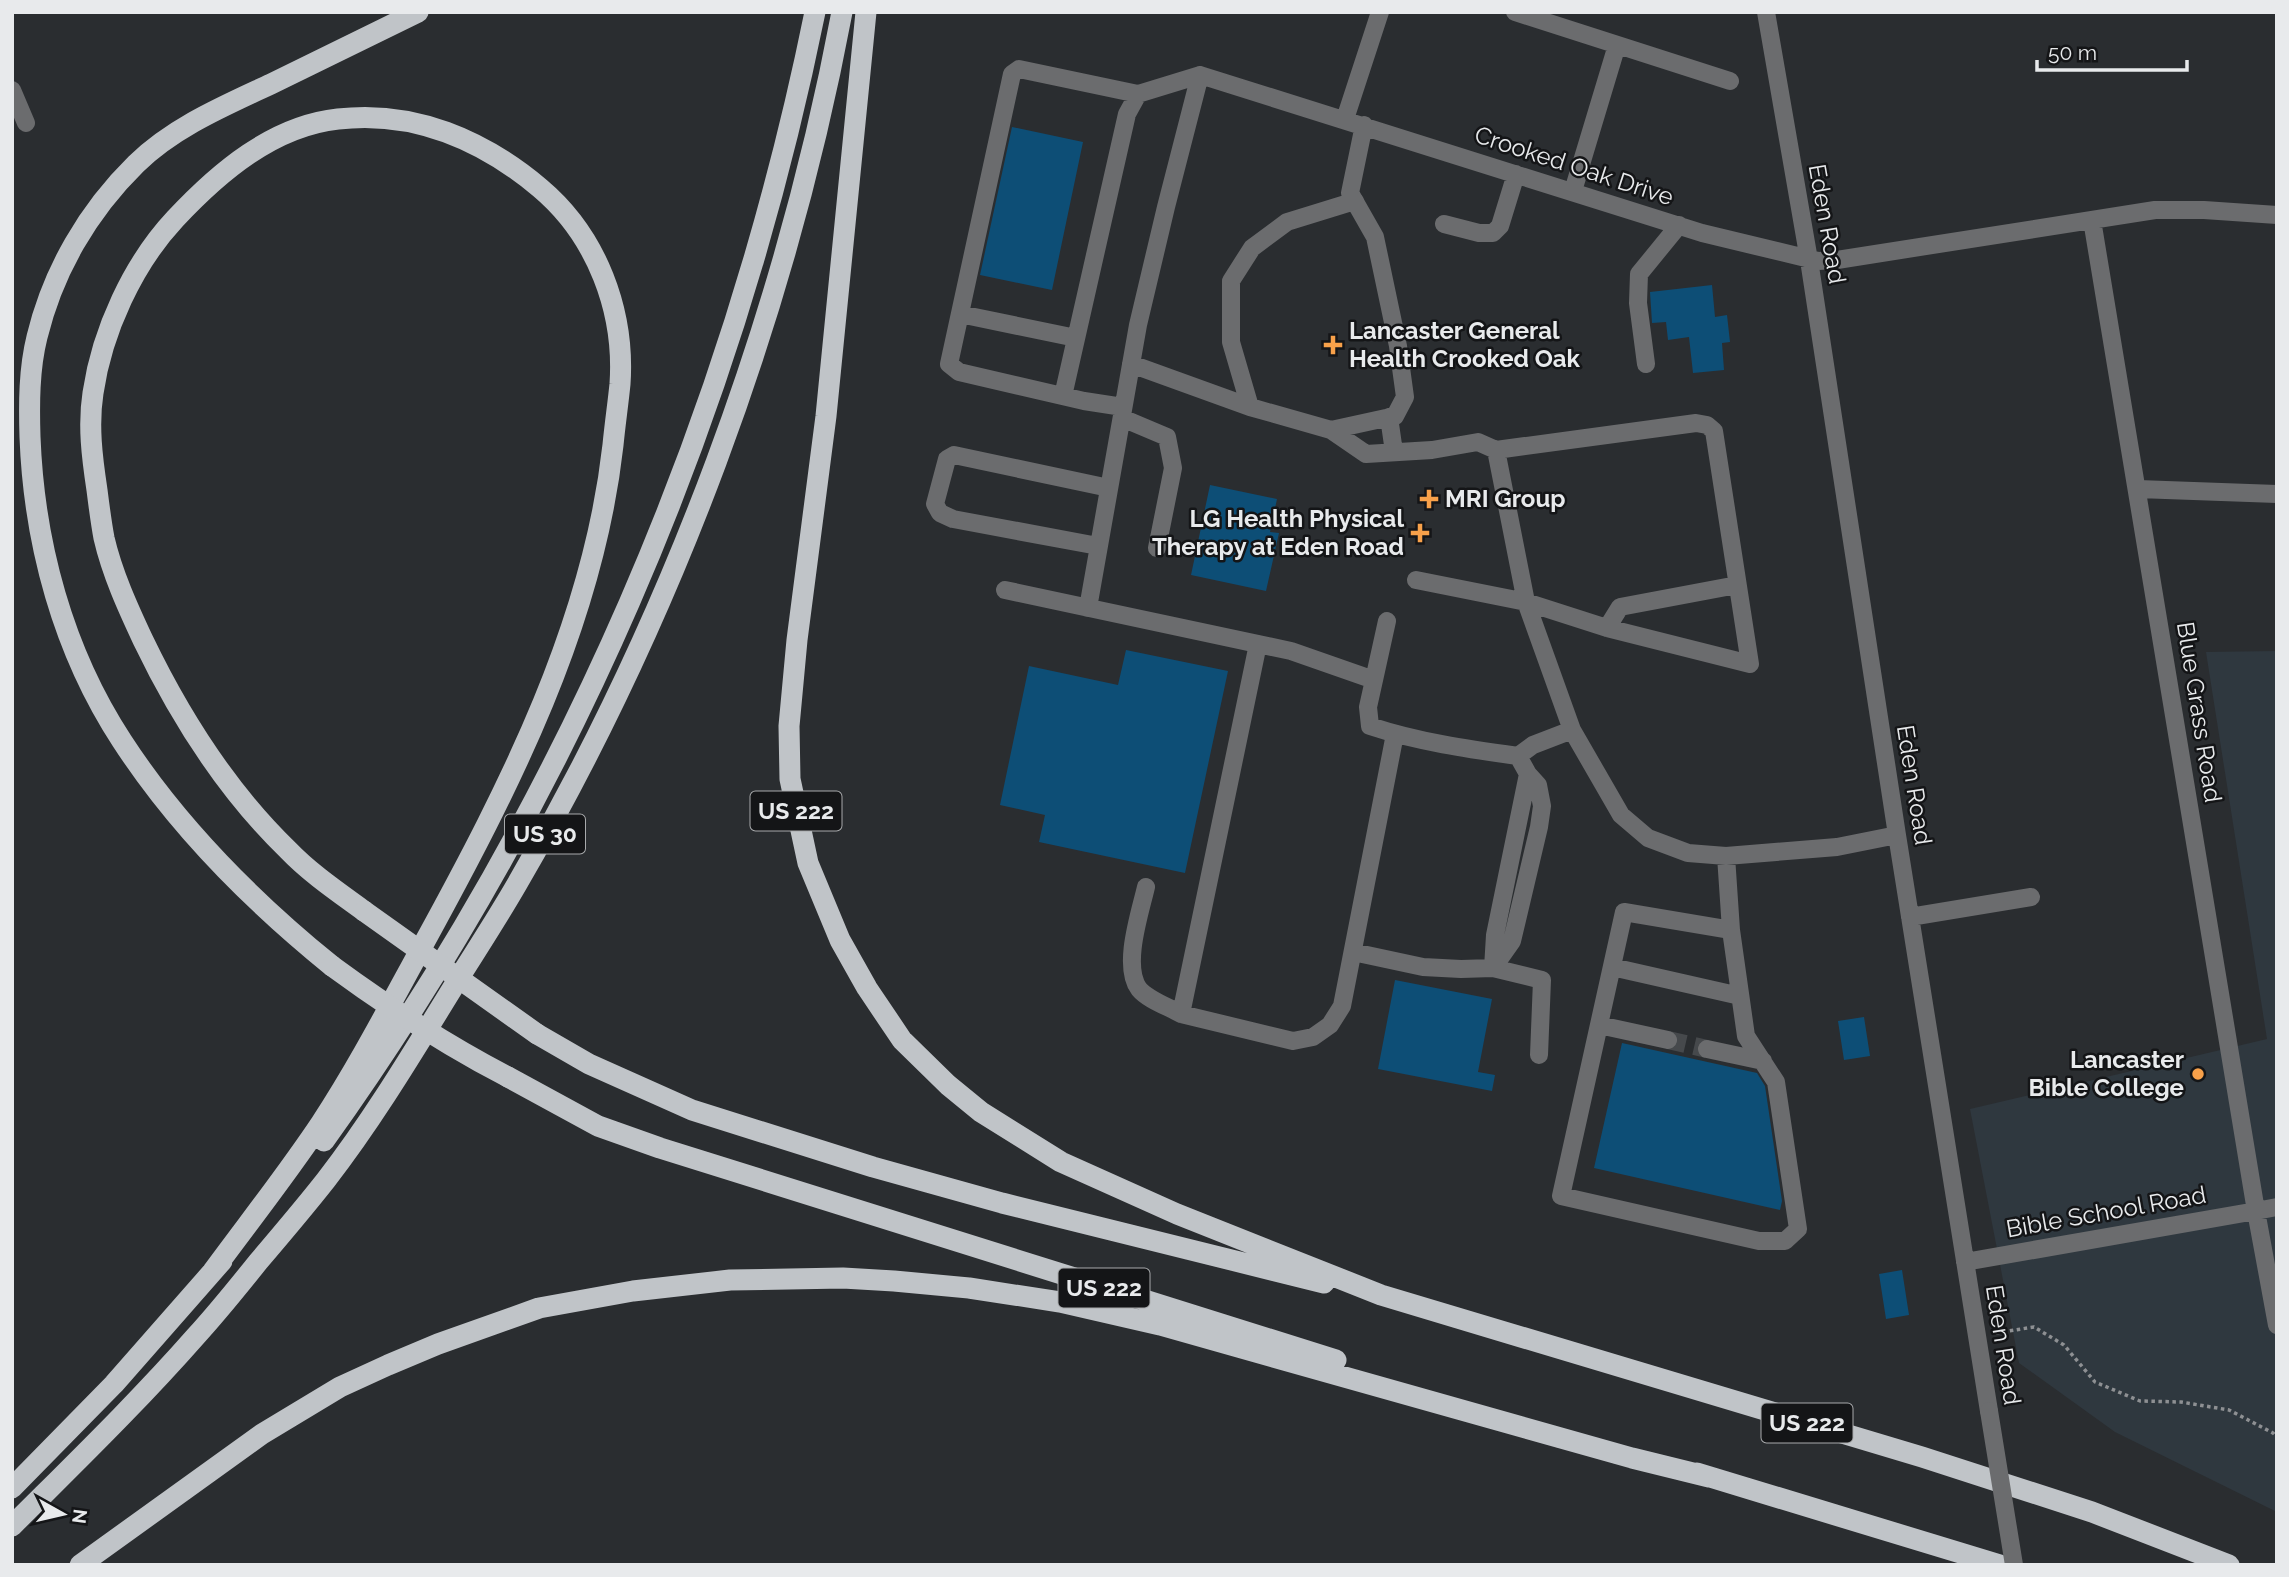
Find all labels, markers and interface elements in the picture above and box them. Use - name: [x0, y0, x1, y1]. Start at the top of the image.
- scale bar: [2037, 28, 2188, 72]
- text: 50 m: [2048, 40, 2097, 65]
- street label: Crooked Oak Drive: [1471, 120, 1677, 211]
- street label: Eden Road: [1803, 162, 1852, 286]
- place label: Lancaster General Health Crooked Oak: [1349, 316, 1581, 373]
- marker: Lancaster General Health Crooked Oak: [1323, 335, 1343, 355]
- place label: MRI Group: [1445, 484, 1565, 513]
- marker: MRI Group: [1419, 489, 1439, 509]
- place label: LG Health Physical Therapy at Eden Road: [1152, 504, 1404, 561]
- marker: LG Health Physical Therapy at Eden Road: [1410, 523, 1430, 543]
- street label: Blue Grass Road: [2171, 620, 2228, 804]
- street label: Eden Road: [1891, 723, 1938, 847]
- road number: US 222: [750, 792, 842, 831]
- road number: US 30: [505, 814, 585, 854]
- place label: Lancaster Bible College: [2028, 1045, 2184, 1102]
- marker: Lancaster Bible College: [2190, 1066, 2206, 1082]
- street label: Bible School Road: [2004, 1180, 2208, 1243]
- road number: US 222: [1058, 1268, 1150, 1308]
- street label: Eden Road: [1980, 1283, 2027, 1407]
- road number: US 222: [1762, 1404, 1853, 1442]
- north arrow: [28, 1479, 98, 1549]
- text: N: [68, 1508, 92, 1525]

